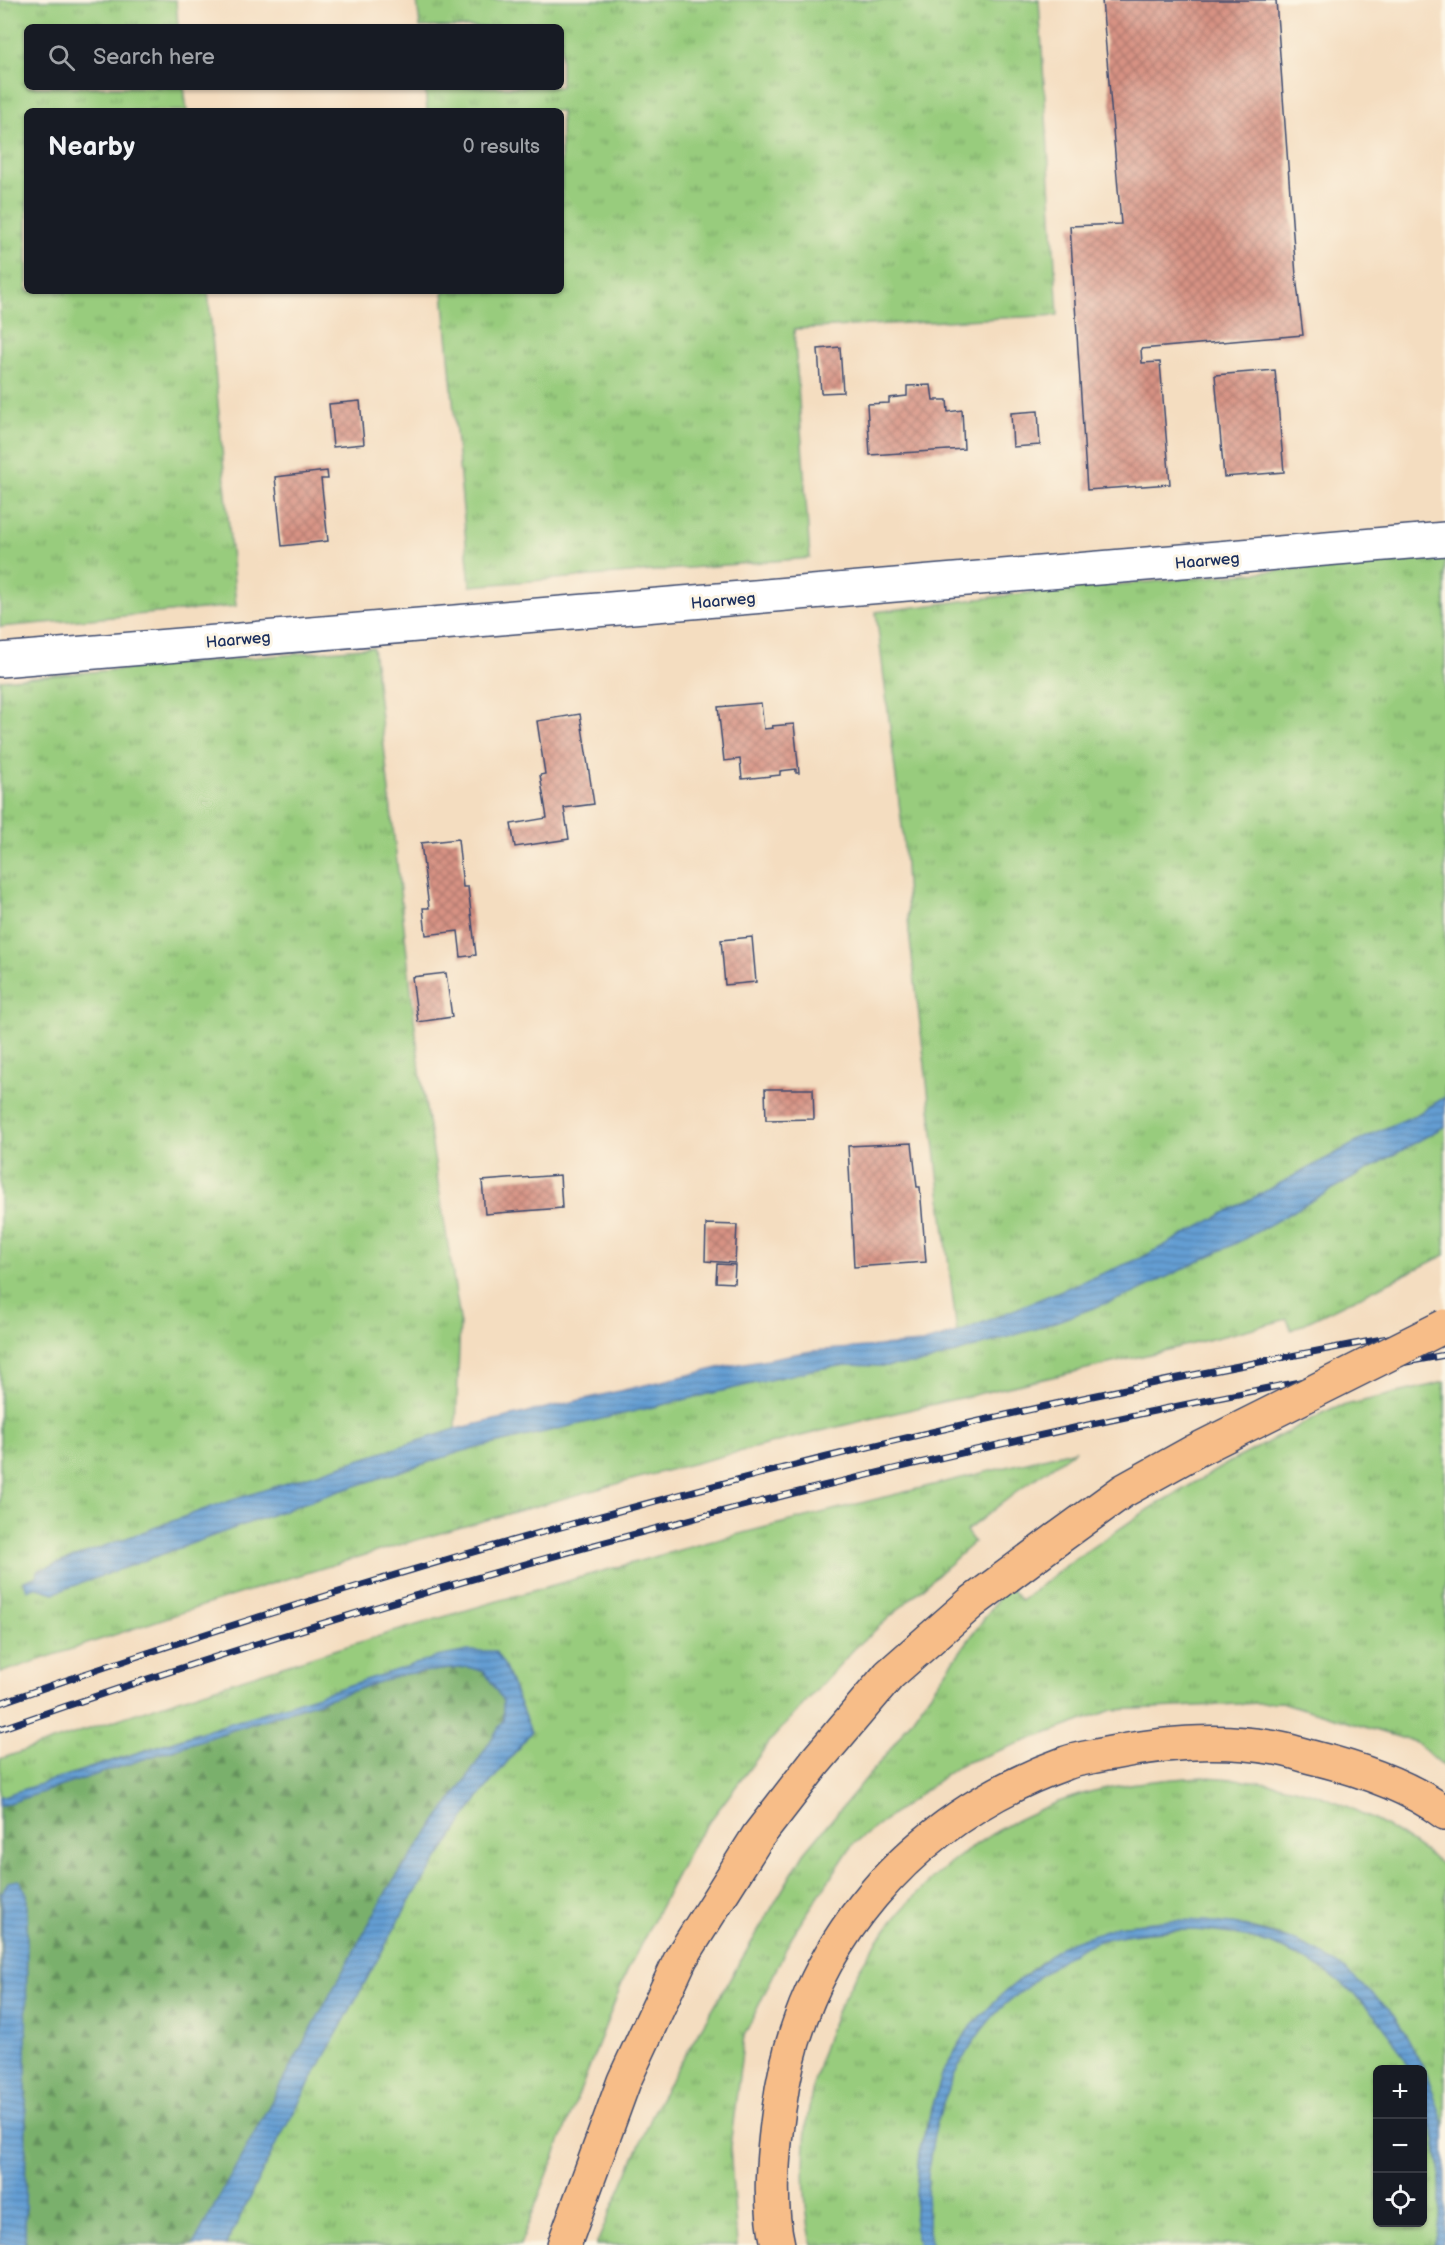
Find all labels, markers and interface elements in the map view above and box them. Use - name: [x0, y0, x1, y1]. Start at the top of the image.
- search box: [24, 24, 564, 90]
- icon: search: [45, 41, 78, 74]
- text: Search here: [93, 44, 215, 71]
- text: Nearby: [48, 132, 135, 163]
- text: 0 results: [463, 135, 540, 159]
- street label: Haarweg: [1174, 549, 1240, 574]
- street label: Haarweg: [690, 589, 756, 614]
- street label: Haarweg: [205, 628, 271, 653]
- map controls: [1373, 2065, 1427, 2227]
- button: +: [1373, 2065, 1427, 2119]
- button: −: [1373, 2119, 1427, 2173]
- button: locate: [1373, 2173, 1427, 2227]

